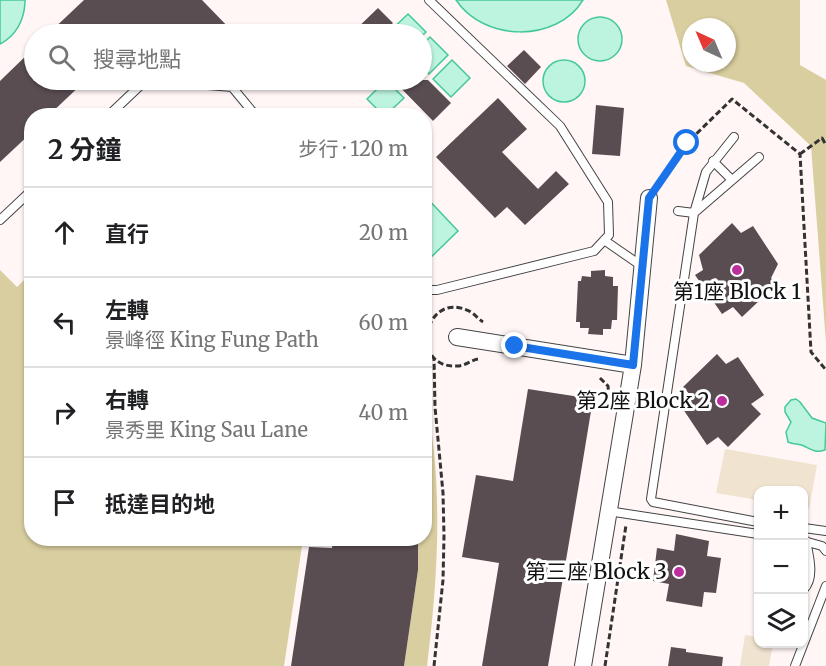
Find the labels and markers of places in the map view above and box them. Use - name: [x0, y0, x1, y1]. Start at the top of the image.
- marker: 第1座 Block 1: [730, 263, 744, 277]
- place label: 第1座 Block 1: [673, 278, 801, 305]
- place label: 第2座 Block 2: [576, 387, 710, 414]
- marker: 第2座 Block 2: [715, 394, 729, 408]
- place label: 第三座 Block 3: [525, 558, 667, 585]
- marker: 第三座 Block 3: [672, 565, 686, 579]

